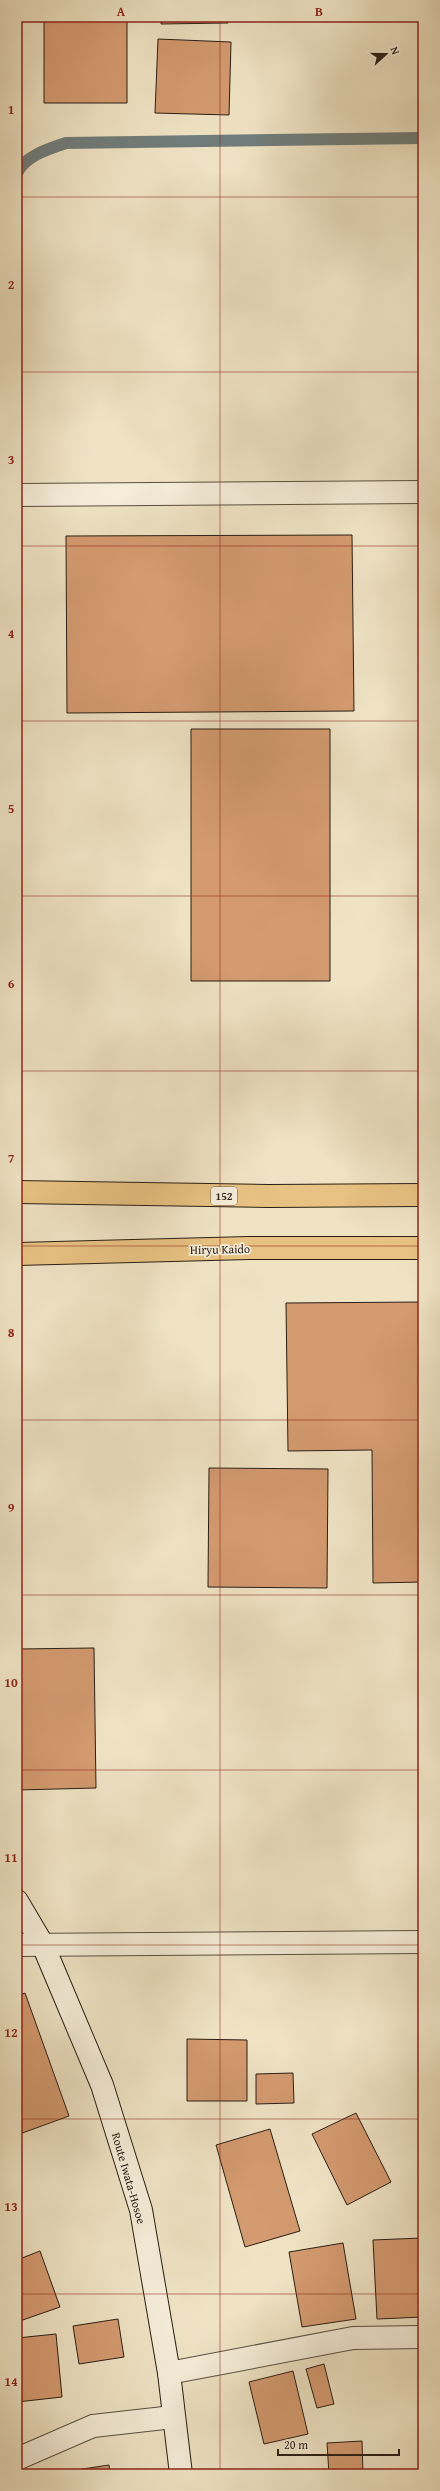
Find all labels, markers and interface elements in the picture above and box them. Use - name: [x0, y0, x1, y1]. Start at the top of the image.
- text: A: [117, 2, 126, 21]
- text: B: [315, 2, 323, 21]
- north arrow: [366, 34, 406, 74]
- text: N: [387, 44, 404, 57]
- text: 1: [8, 100, 14, 119]
- text: 2: [8, 275, 15, 294]
- text: 3: [8, 450, 14, 469]
- text: 4: [8, 624, 15, 643]
- text: 5: [8, 799, 15, 818]
- text: 6: [8, 974, 15, 993]
- text: 7: [8, 1149, 15, 1168]
- road number: 152: [211, 1187, 237, 1205]
- street label: Hiryu Kaido: [190, 1240, 250, 1258]
- text: 8: [8, 1323, 15, 1342]
- text: 9: [8, 1498, 15, 1517]
- text: 10: [4, 1673, 18, 1692]
- text: 11: [4, 1848, 18, 1867]
- text: 12: [4, 2023, 18, 2042]
- street label: Route Iwata-Hosoe: [108, 2130, 150, 2226]
- text: 13: [4, 2197, 18, 2216]
- text: 14: [4, 2372, 18, 2391]
- scale bar: [278, 2431, 399, 2457]
- text: 20 m: [284, 2436, 308, 2453]

